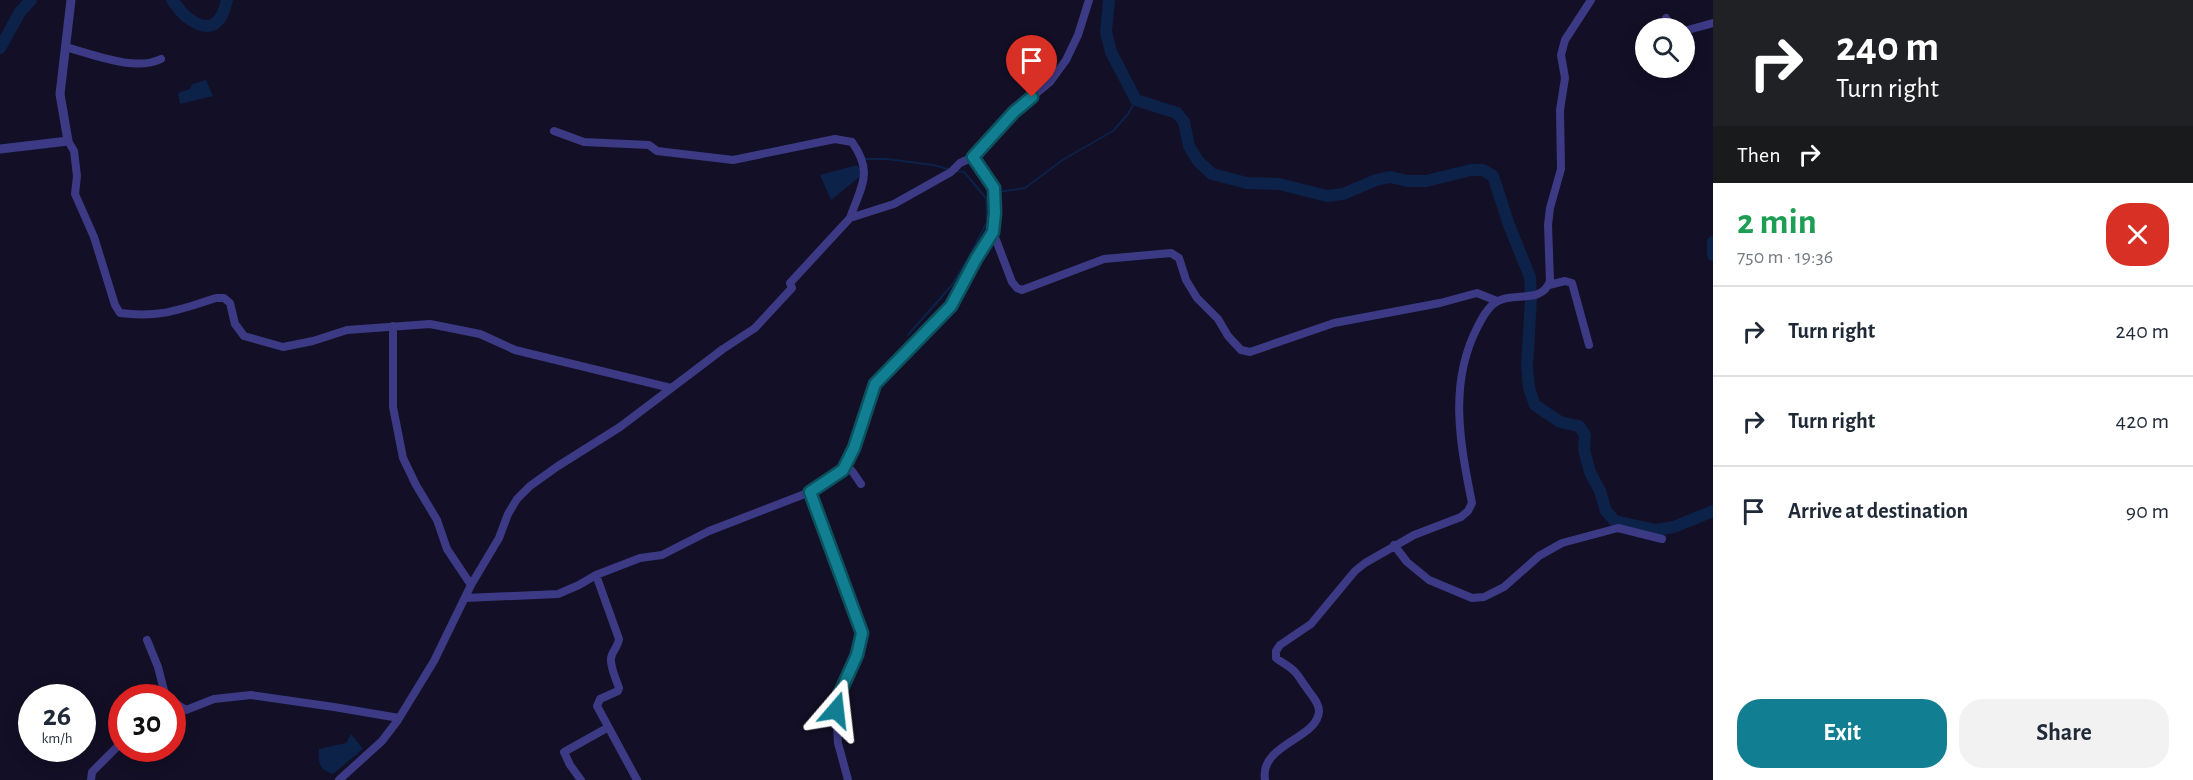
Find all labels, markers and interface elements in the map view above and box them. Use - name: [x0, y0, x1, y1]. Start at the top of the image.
- map controls: [1635, 18, 1695, 78]
- button: search: [1635, 18, 1695, 78]
- icon: right: [1737, 24, 1815, 102]
- text: 240 m: [1836, 26, 1939, 68]
- pin: [1006, 35, 1057, 97]
- icon: arrive: [1015, 44, 1048, 77]
- text: Turn right: [1836, 75, 1939, 102]
- icon: right: [1793, 138, 1826, 171]
- text: Then: [1737, 144, 1781, 166]
- button: close: [2106, 203, 2169, 266]
- text: 2 min: [1737, 204, 1817, 240]
- text: 750 m · 19:36: [1737, 247, 1833, 267]
- icon: right: [1737, 315, 1770, 348]
- text: Turn right: [1788, 320, 1875, 342]
- text: 240 m: [2116, 320, 2169, 342]
- icon: right: [1737, 405, 1770, 438]
- text: Turn right: [1788, 410, 1875, 432]
- text: 420 m: [2116, 410, 2169, 432]
- icon: arrive: [1737, 495, 1770, 528]
- text: Arrive at destination: [1788, 500, 1968, 522]
- text: 90 m: [2126, 500, 2169, 522]
- position arrow: [804, 678, 868, 742]
- speed limit sign: 30: [108, 684, 186, 762]
- button: Exit: [1737, 699, 1947, 768]
- button: Share: [1959, 699, 2169, 768]
- text: 26: [43, 701, 71, 731]
- text: km/h: [42, 731, 72, 746]

